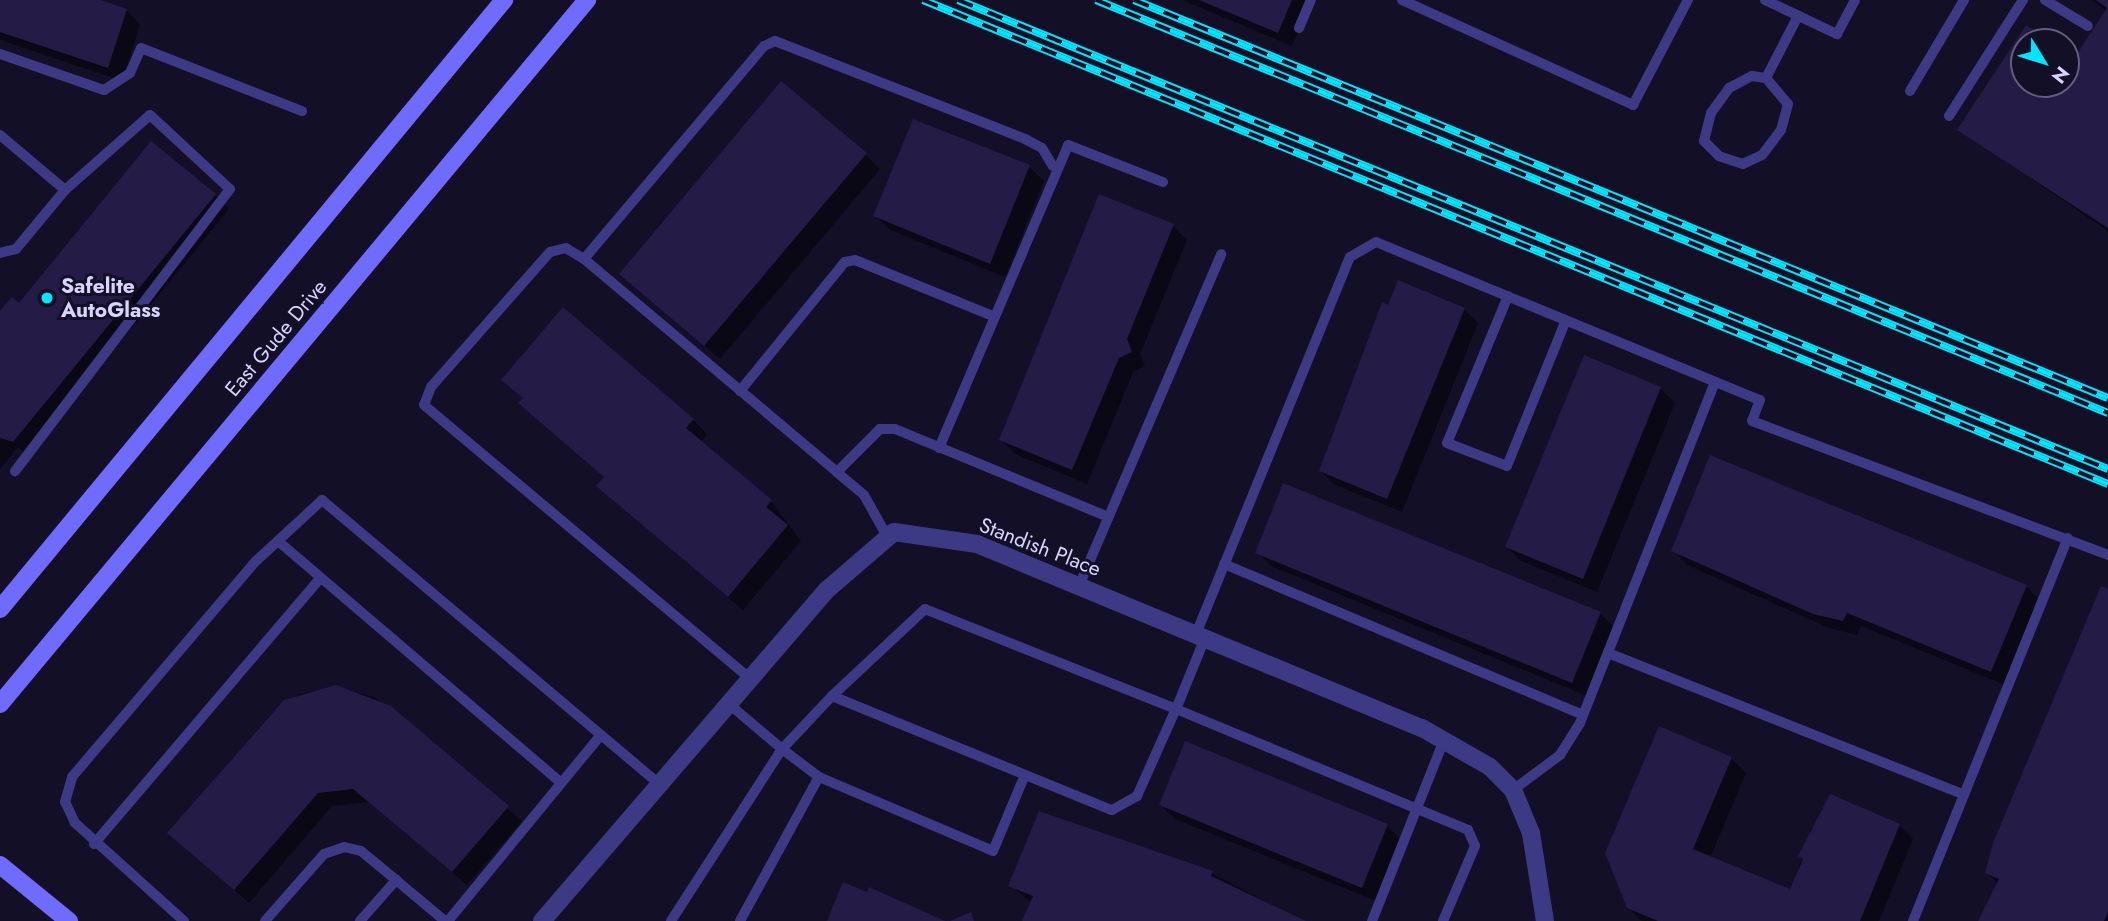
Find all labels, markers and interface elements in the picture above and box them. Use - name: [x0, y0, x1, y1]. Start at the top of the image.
- north arrow: [2010, 28, 2080, 98]
- text: N: [2045, 61, 2076, 89]
- place label: Safelite AutoGlass: [61, 273, 160, 323]
- street label: East Gude Drive: [220, 275, 332, 401]
- marker: Safelite AutoGlass: [39, 290, 55, 306]
- street label: Standish Place: [976, 512, 1104, 582]

